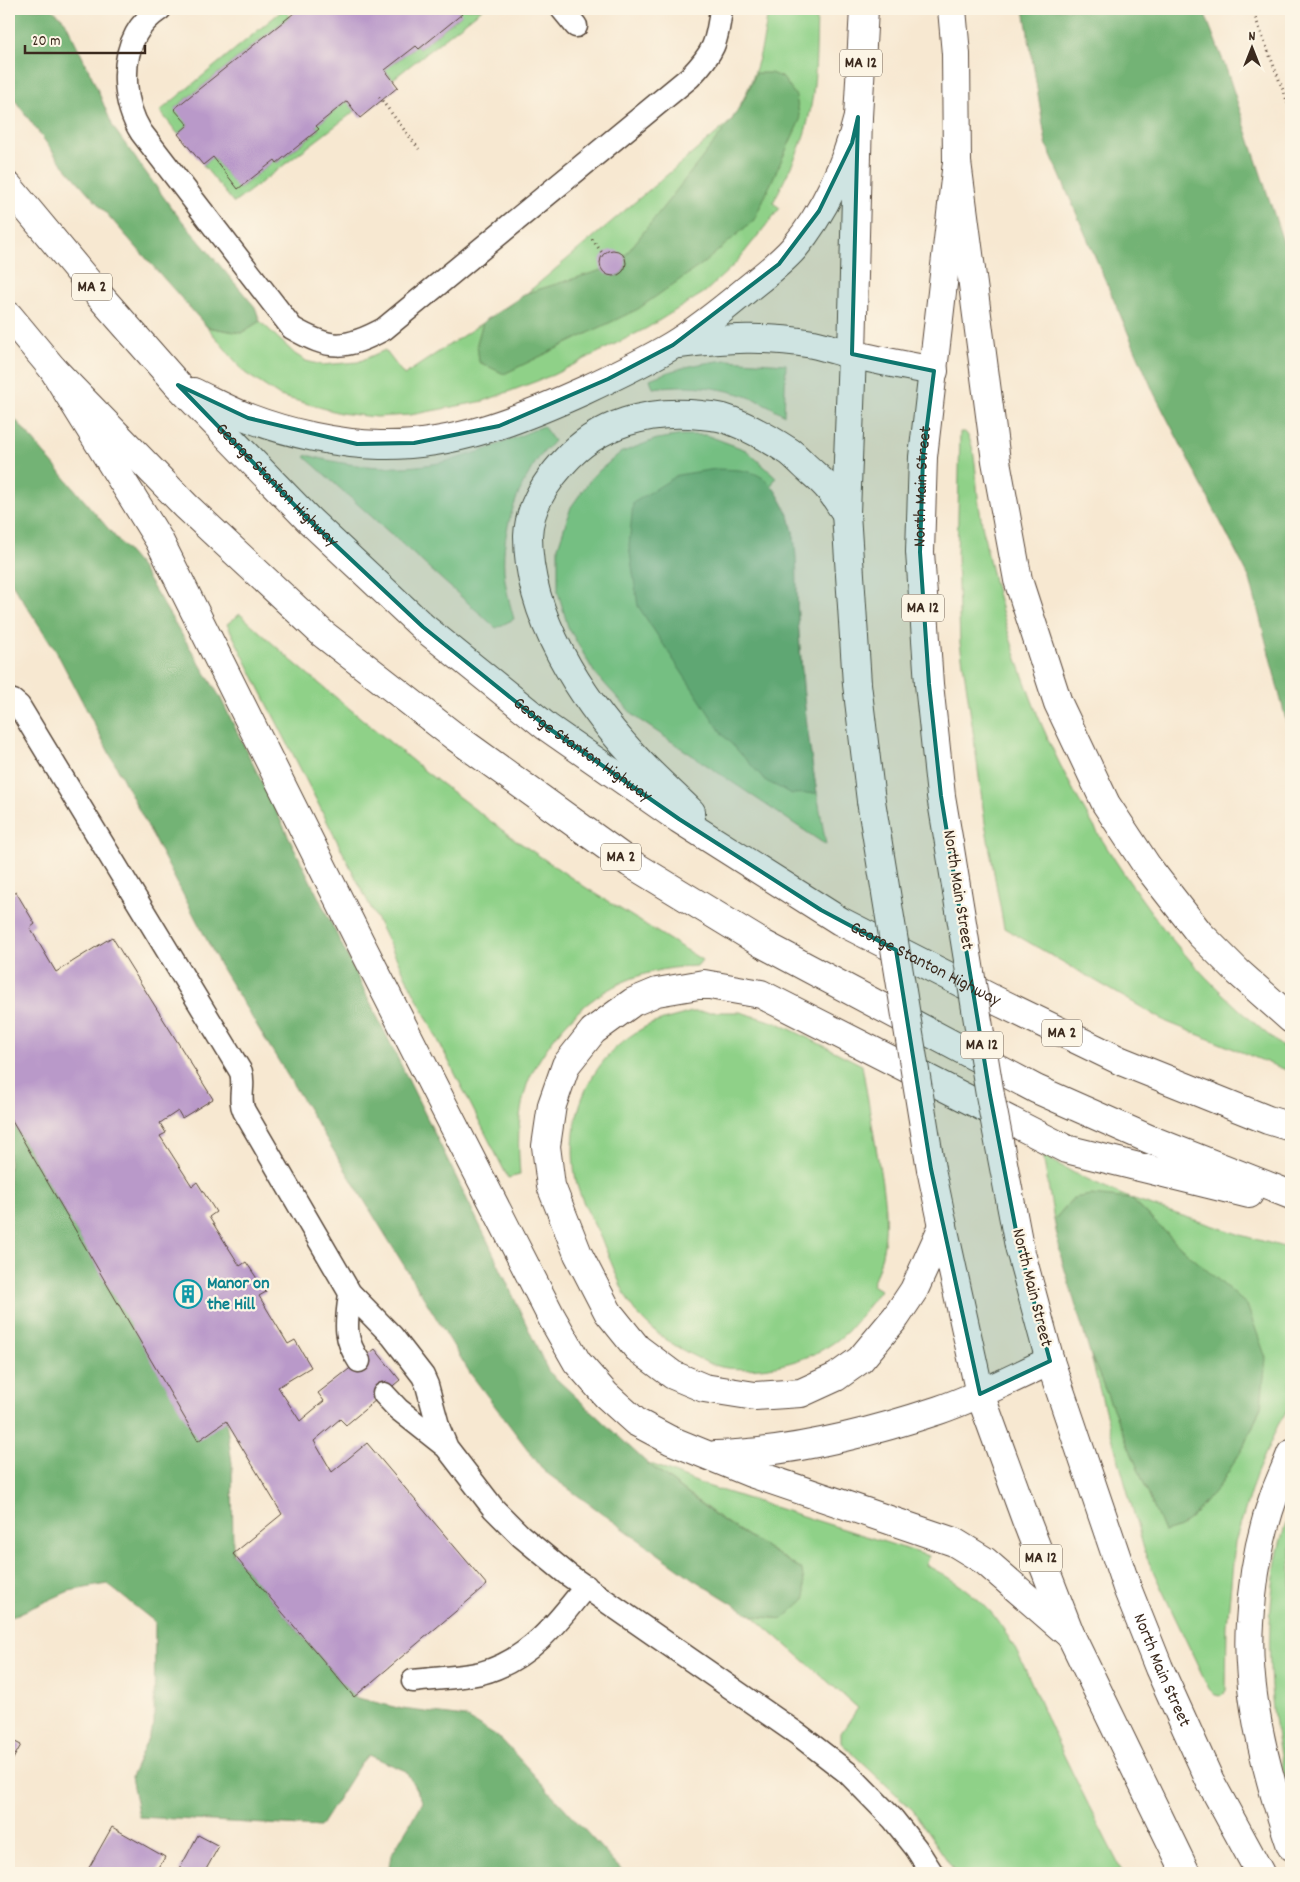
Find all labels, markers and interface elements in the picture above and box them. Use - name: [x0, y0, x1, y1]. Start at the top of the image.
- scale bar: [25, 22, 145, 54]
- north arrow: [1228, 22, 1278, 72]
- text: N: [1249, 27, 1256, 47]
- text: 20 m: [32, 31, 60, 53]
- road number: MA 12: [840, 49, 882, 76]
- road number: MA 2: [72, 274, 112, 300]
- street label: George Stanton Highway: [209, 418, 344, 554]
- street label: North Main Street: [908, 425, 939, 548]
- road number: MA 12: [902, 594, 944, 622]
- street label: George Stanton Highway: [507, 691, 657, 809]
- street label: North Main Street: [935, 828, 979, 952]
- road number: MA 2: [601, 844, 641, 870]
- street label: George Stanton Highway: [845, 915, 1005, 1014]
- road number: MA 2: [1042, 1020, 1082, 1046]
- road number: MA 12: [961, 1032, 1003, 1058]
- street label: North Main Street: [1004, 1226, 1058, 1350]
- place label: Manor on the Hill: [207, 1272, 269, 1318]
- building icon: Manor on the Hill: [173, 1279, 203, 1309]
- road number: MA 12: [1020, 1545, 1062, 1572]
- street label: North Main Street: [1126, 1610, 1197, 1732]

